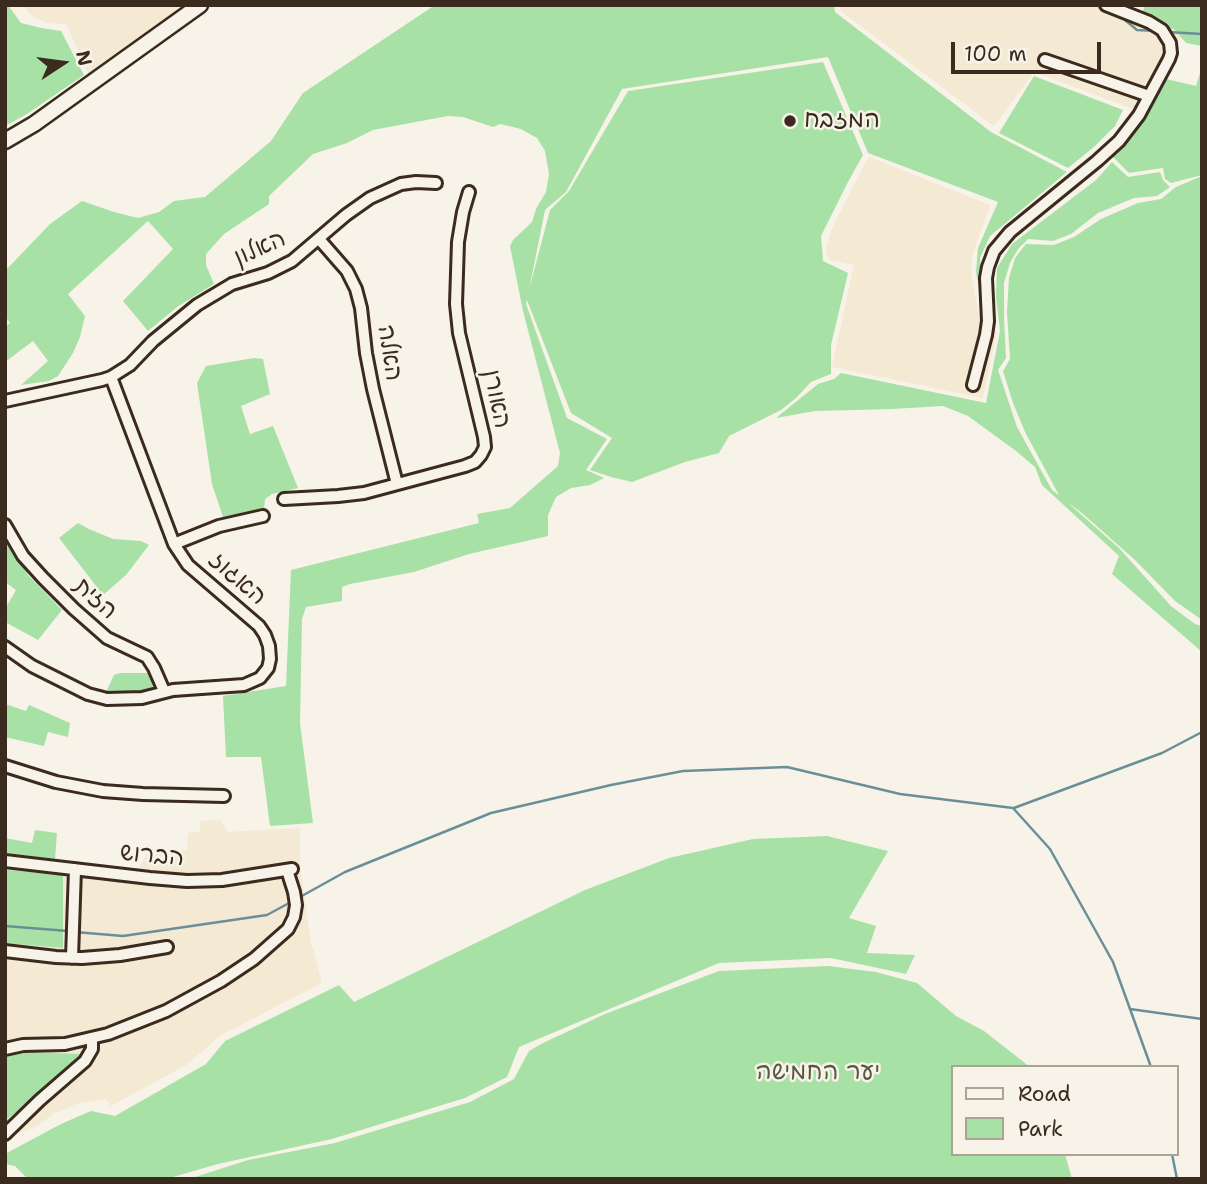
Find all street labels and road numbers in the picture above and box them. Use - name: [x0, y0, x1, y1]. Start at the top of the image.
- street label: האלון: [230, 225, 290, 273]
- street label: האלה: [370, 323, 408, 383]
- street label: האורן: [476, 367, 516, 431]
- street label: האגוז: [202, 546, 272, 612]
- street label: הזית: [67, 572, 123, 626]
- street label: הברוש: [119, 839, 185, 873]

